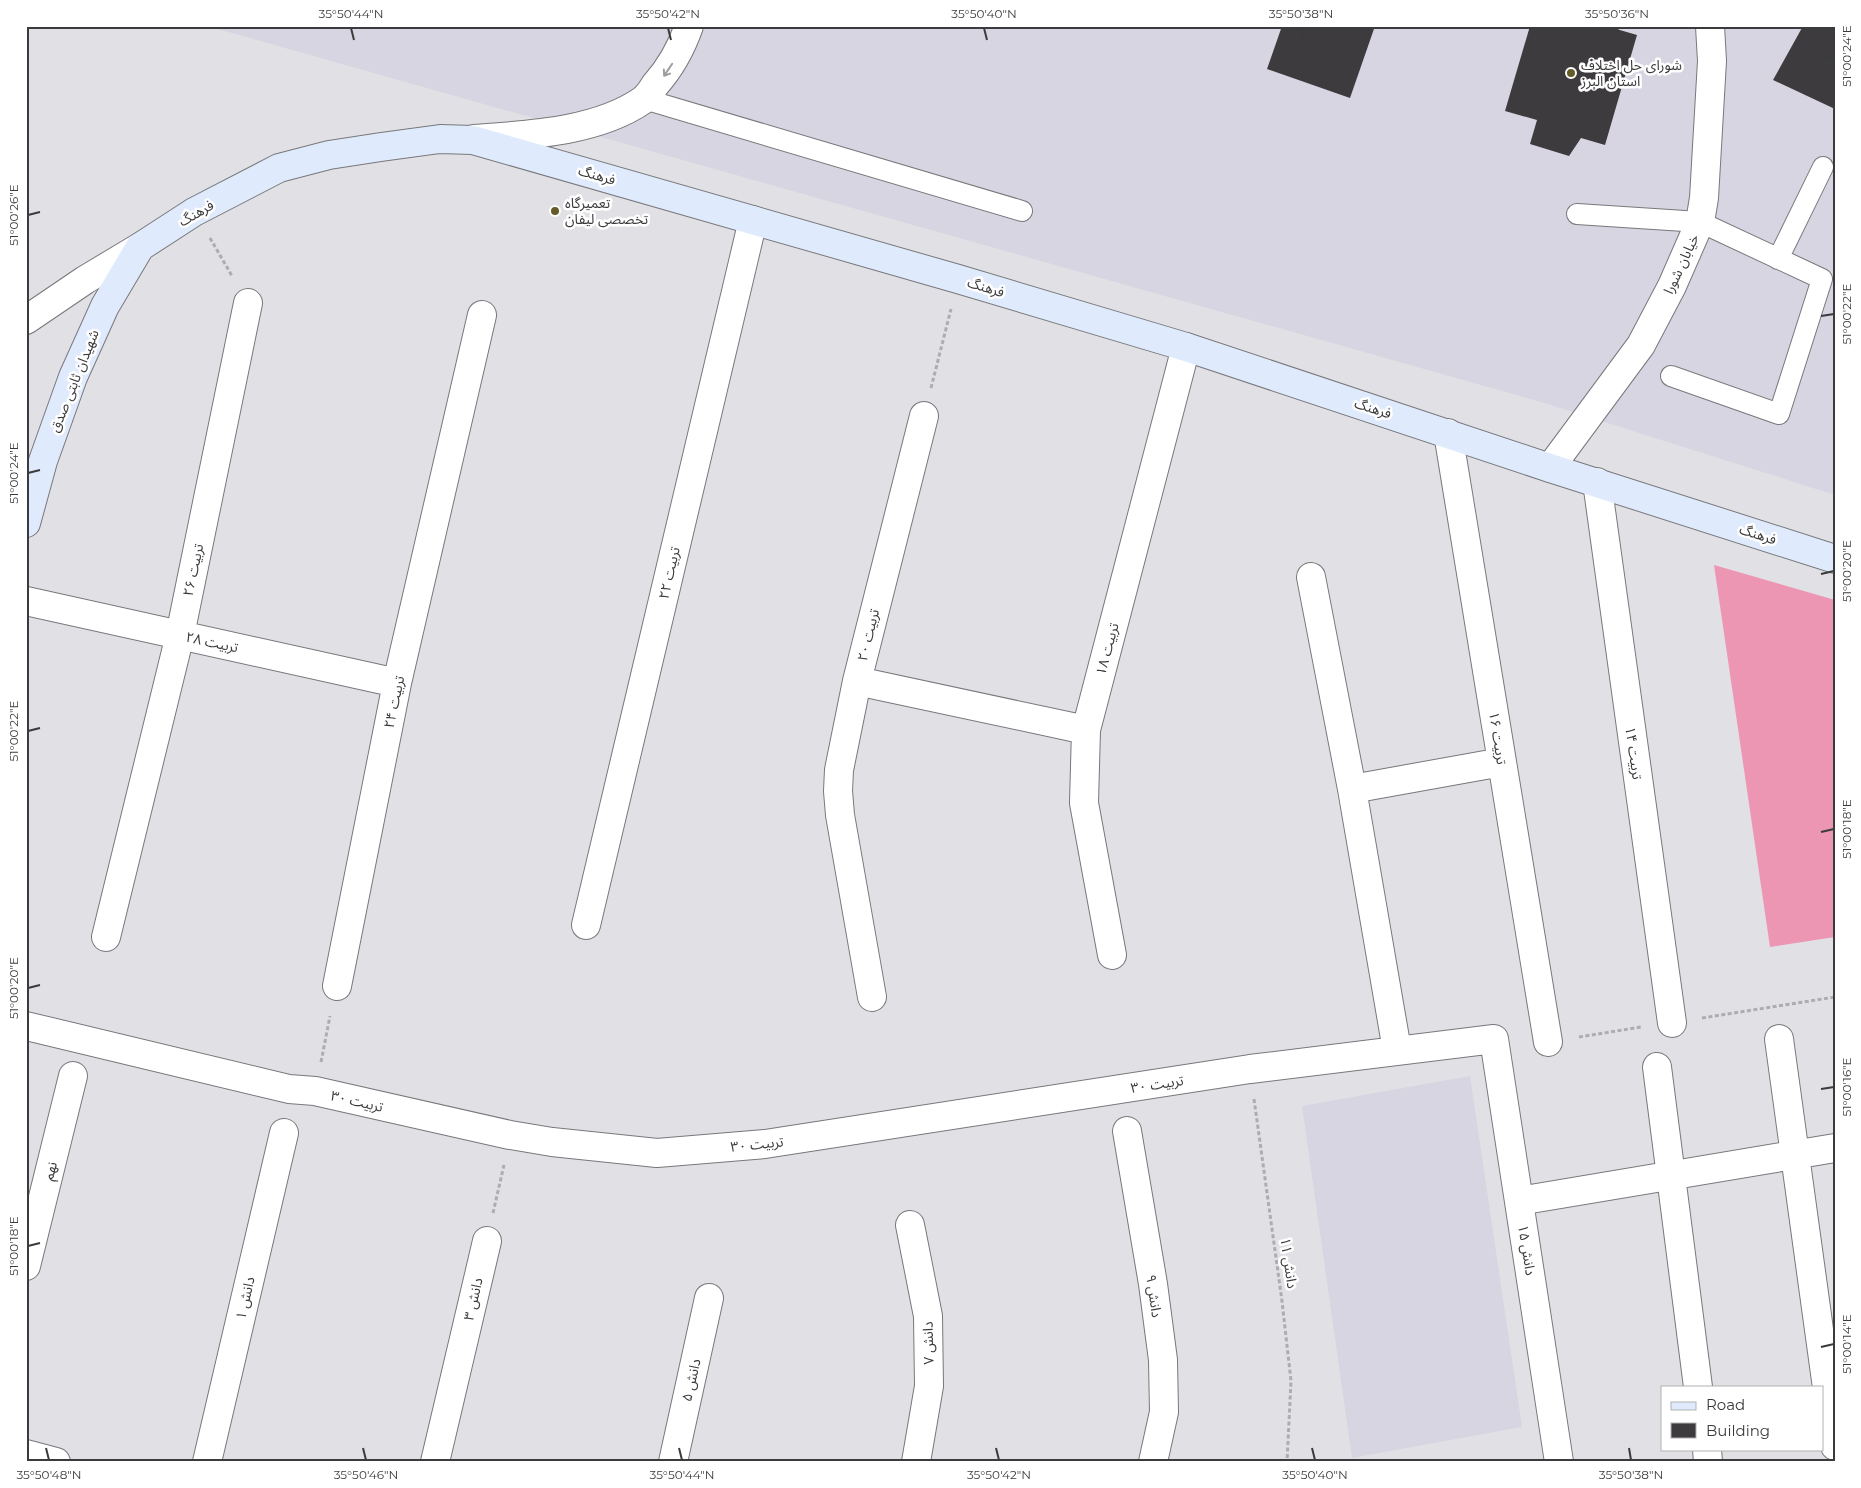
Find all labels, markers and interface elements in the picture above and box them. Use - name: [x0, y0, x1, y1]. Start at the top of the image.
- text: 35°50'44"N: [319, 6, 383, 21]
- text: 35°50'42"N: [636, 6, 700, 21]
- text: 35°50'40"N: [951, 6, 1017, 21]
- text: 35°50'38"N: [1269, 6, 1333, 21]
- text: 35°50'36"N: [1585, 6, 1649, 21]
- text: 51°00'24"E: [1839, 25, 1854, 87]
- place label: شورای حل اختلاف استان البرز: [1580, 56, 1682, 90]
- one-way arrow: [662, 62, 672, 76]
- marker: شورای حل اختلاف استان البرز: [1565, 67, 1577, 79]
- street label: فرهنگ: [576, 161, 618, 189]
- text: 51°00'26"E: [6, 184, 21, 246]
- place label: تعمیرگاه تخصصی لیفان: [565, 194, 648, 228]
- street label: فرهنگ: [175, 196, 217, 230]
- marker: تعمیرگاه تخصصی لیفان: [549, 205, 561, 217]
- street label: خیابان شورا: [1659, 231, 1703, 297]
- street label: فرهنگ: [965, 273, 1007, 301]
- text: 51°00'22"E: [1839, 283, 1854, 345]
- street label: شهیدان ثابتی صدق: [45, 327, 103, 435]
- street label: فرهنگ: [1352, 394, 1394, 422]
- text: 51°00'24"E: [6, 442, 21, 504]
- street label: فرهنگ: [1737, 520, 1779, 548]
- text: 51°00'20"E: [1839, 540, 1854, 602]
- street label: تربیت ۲۶: [179, 542, 207, 598]
- street label: تربیت ۲۲: [654, 545, 684, 601]
- street label: تربیت ۲۰: [853, 607, 883, 663]
- street label: تربیت ۱۸: [1091, 621, 1123, 677]
- street label: تربیت ۲۸: [184, 628, 240, 656]
- street label: تربیت ۲۴: [380, 674, 408, 730]
- text: 51°00'22"E: [6, 700, 21, 762]
- street label: تربیت ۱۶: [1485, 710, 1511, 766]
- street label: تربیت ۱۴: [1621, 725, 1647, 781]
- text: 51°00'18"E: [1839, 799, 1854, 859]
- text: 51°00'20"E: [6, 957, 21, 1019]
- text: 51°00'16"E: [1839, 1057, 1854, 1117]
- street label: تربیت ۳۰: [1129, 1071, 1185, 1097]
- street label: تربیت ۳۰: [329, 1086, 385, 1116]
- street label: تربیت ۳۰: [730, 1132, 784, 1156]
- street label: نهم: [39, 1160, 63, 1183]
- text: 51°00'18"E: [6, 1216, 21, 1276]
- street label: دانش ۱۵: [1514, 1223, 1540, 1277]
- street label: دانش ۱۱: [1277, 1236, 1302, 1290]
- street label: دانش ۹: [1142, 1273, 1166, 1319]
- street label: دانش ۱: [231, 1275, 259, 1321]
- street label: دانش ۳: [459, 1276, 487, 1322]
- text: 51°00'14"E: [1839, 1314, 1854, 1374]
- street label: دانش ۷: [919, 1321, 937, 1365]
- street label: دانش ۵: [677, 1357, 705, 1403]
- legend: [1661, 1386, 1824, 1450]
- text: Road: [1706, 1395, 1745, 1414]
- text: Building: [1706, 1421, 1770, 1440]
- text: 35°50'48"N: [16, 1467, 82, 1482]
- text: 35°50'46"N: [334, 1467, 398, 1482]
- text: 35°50'44"N: [650, 1467, 714, 1482]
- text: 35°50'42"N: [967, 1467, 1031, 1482]
- text: 35°50'40"N: [1282, 1467, 1348, 1482]
- text: 35°50'38"N: [1599, 1467, 1663, 1482]

